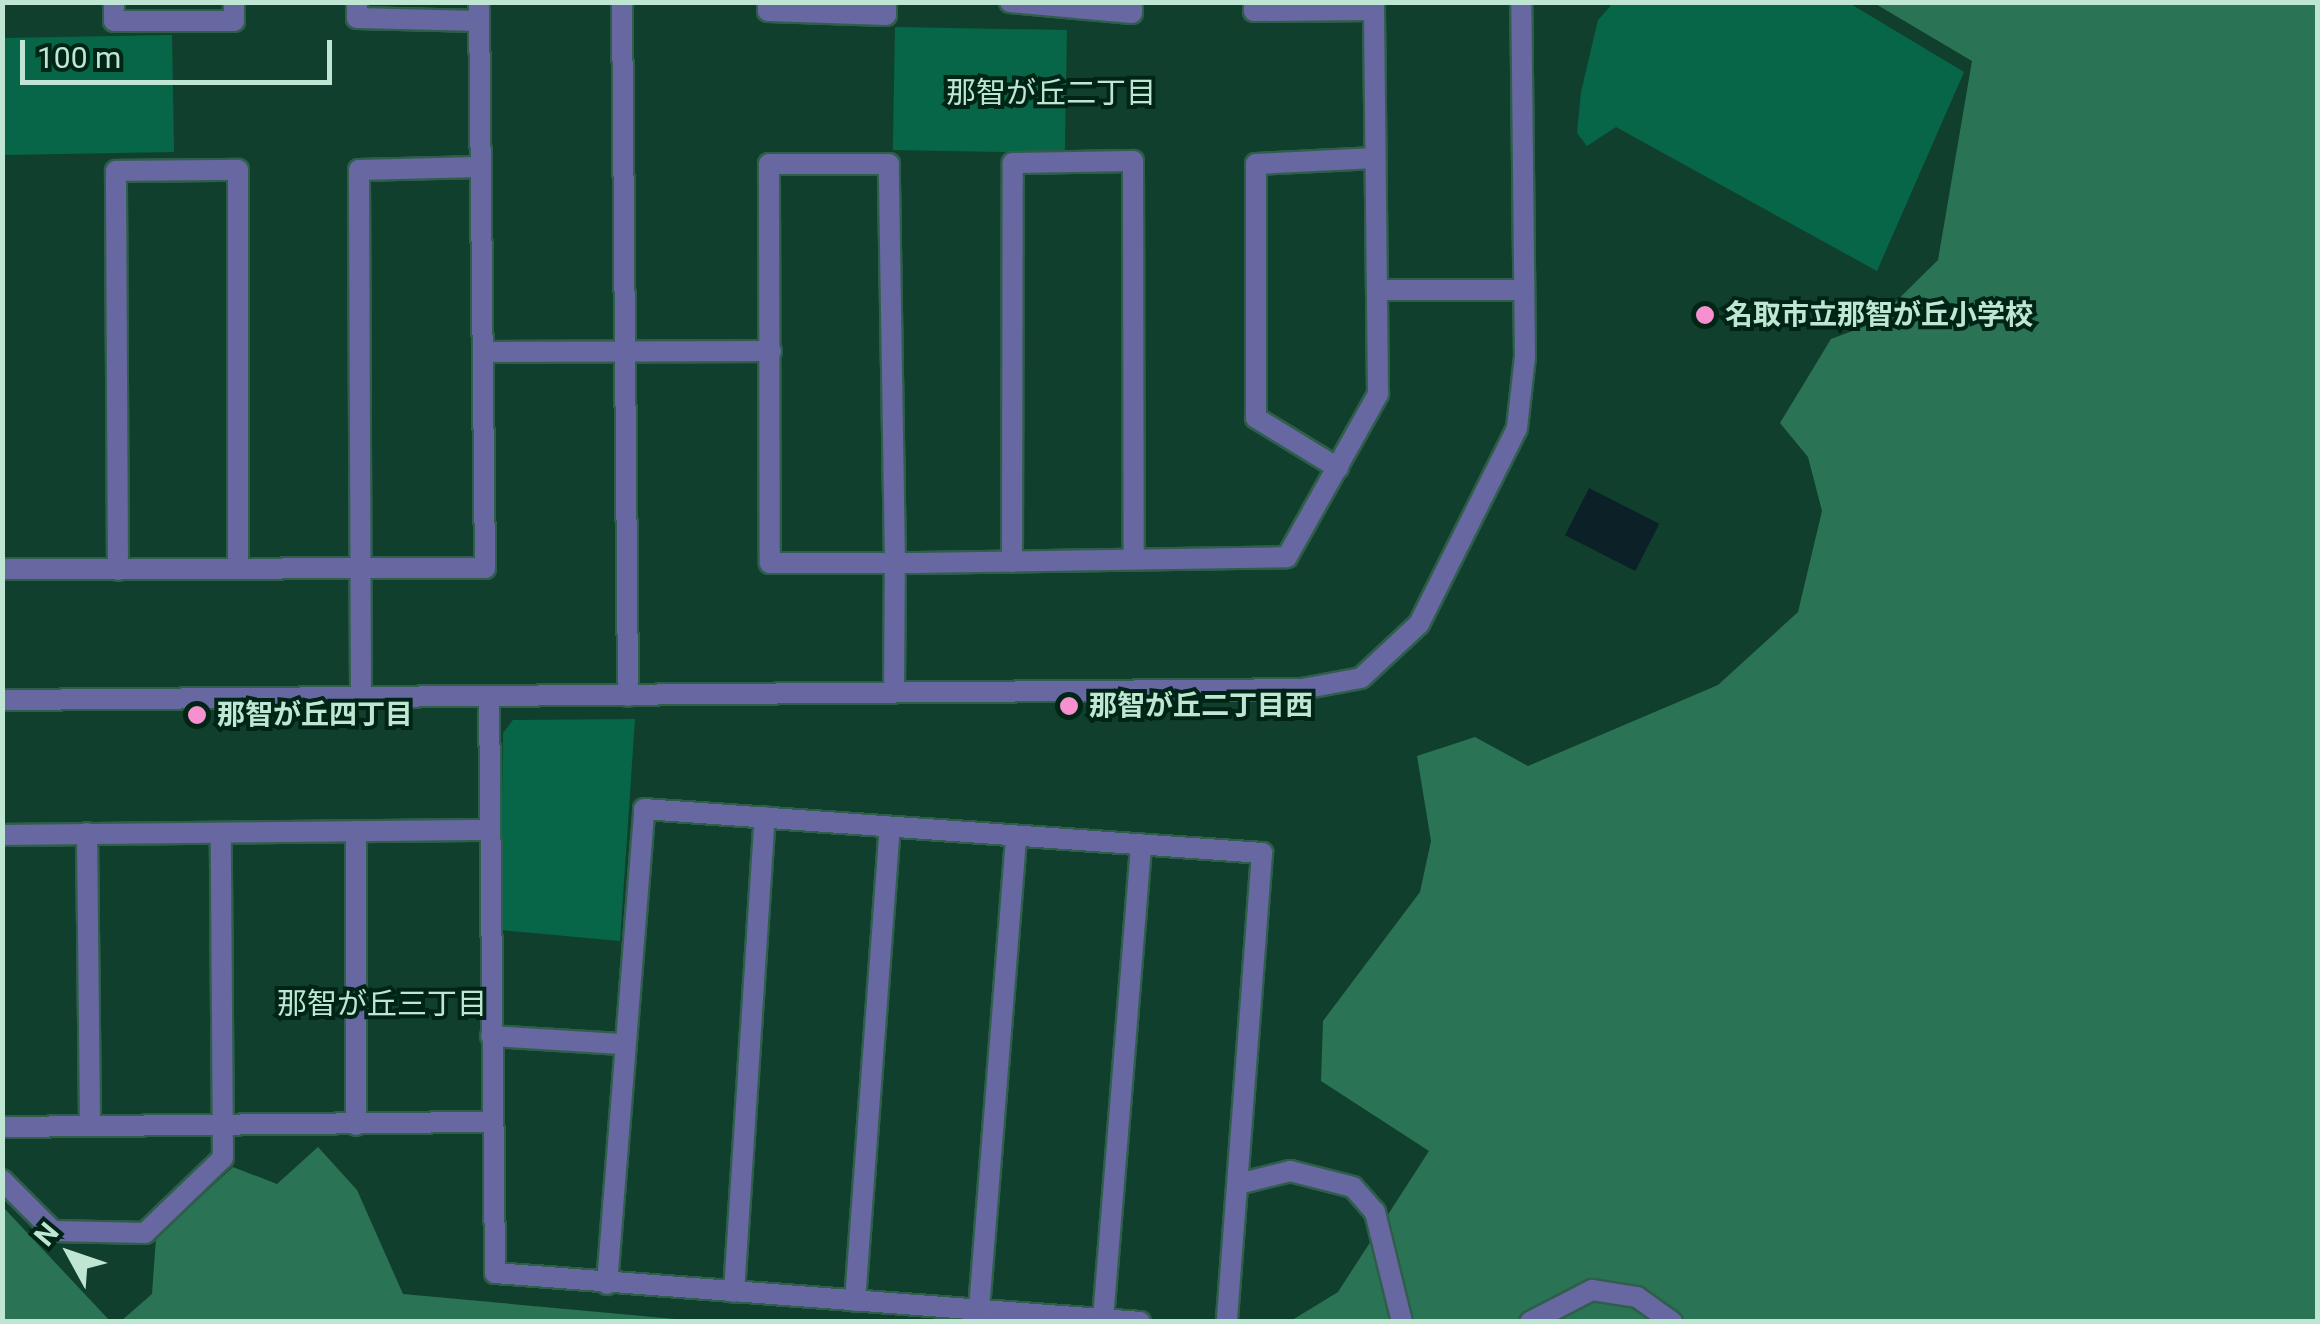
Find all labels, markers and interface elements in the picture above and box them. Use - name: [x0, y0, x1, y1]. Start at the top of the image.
- scale bar: [25, 20, 338, 82]
- text: 100 m: [37, 40, 121, 75]
- district label: 那智が丘二丁目: [946, 75, 1156, 111]
- place label: 名取市立那智が丘小学校: [1725, 298, 2033, 332]
- marker: 名取市立那智が丘小学校: [1694, 304, 1716, 326]
- place label: 那智が丘二丁目西: [1089, 689, 1313, 723]
- marker: 那智が丘二丁目西: [1058, 695, 1080, 717]
- place label: 那智が丘四丁目: [217, 698, 413, 732]
- marker: 那智が丘四丁目: [186, 704, 208, 726]
- district label: 那智が丘三丁目: [277, 986, 487, 1022]
- north arrow: [20, 1204, 120, 1304]
- text: N: [28, 1216, 66, 1253]

